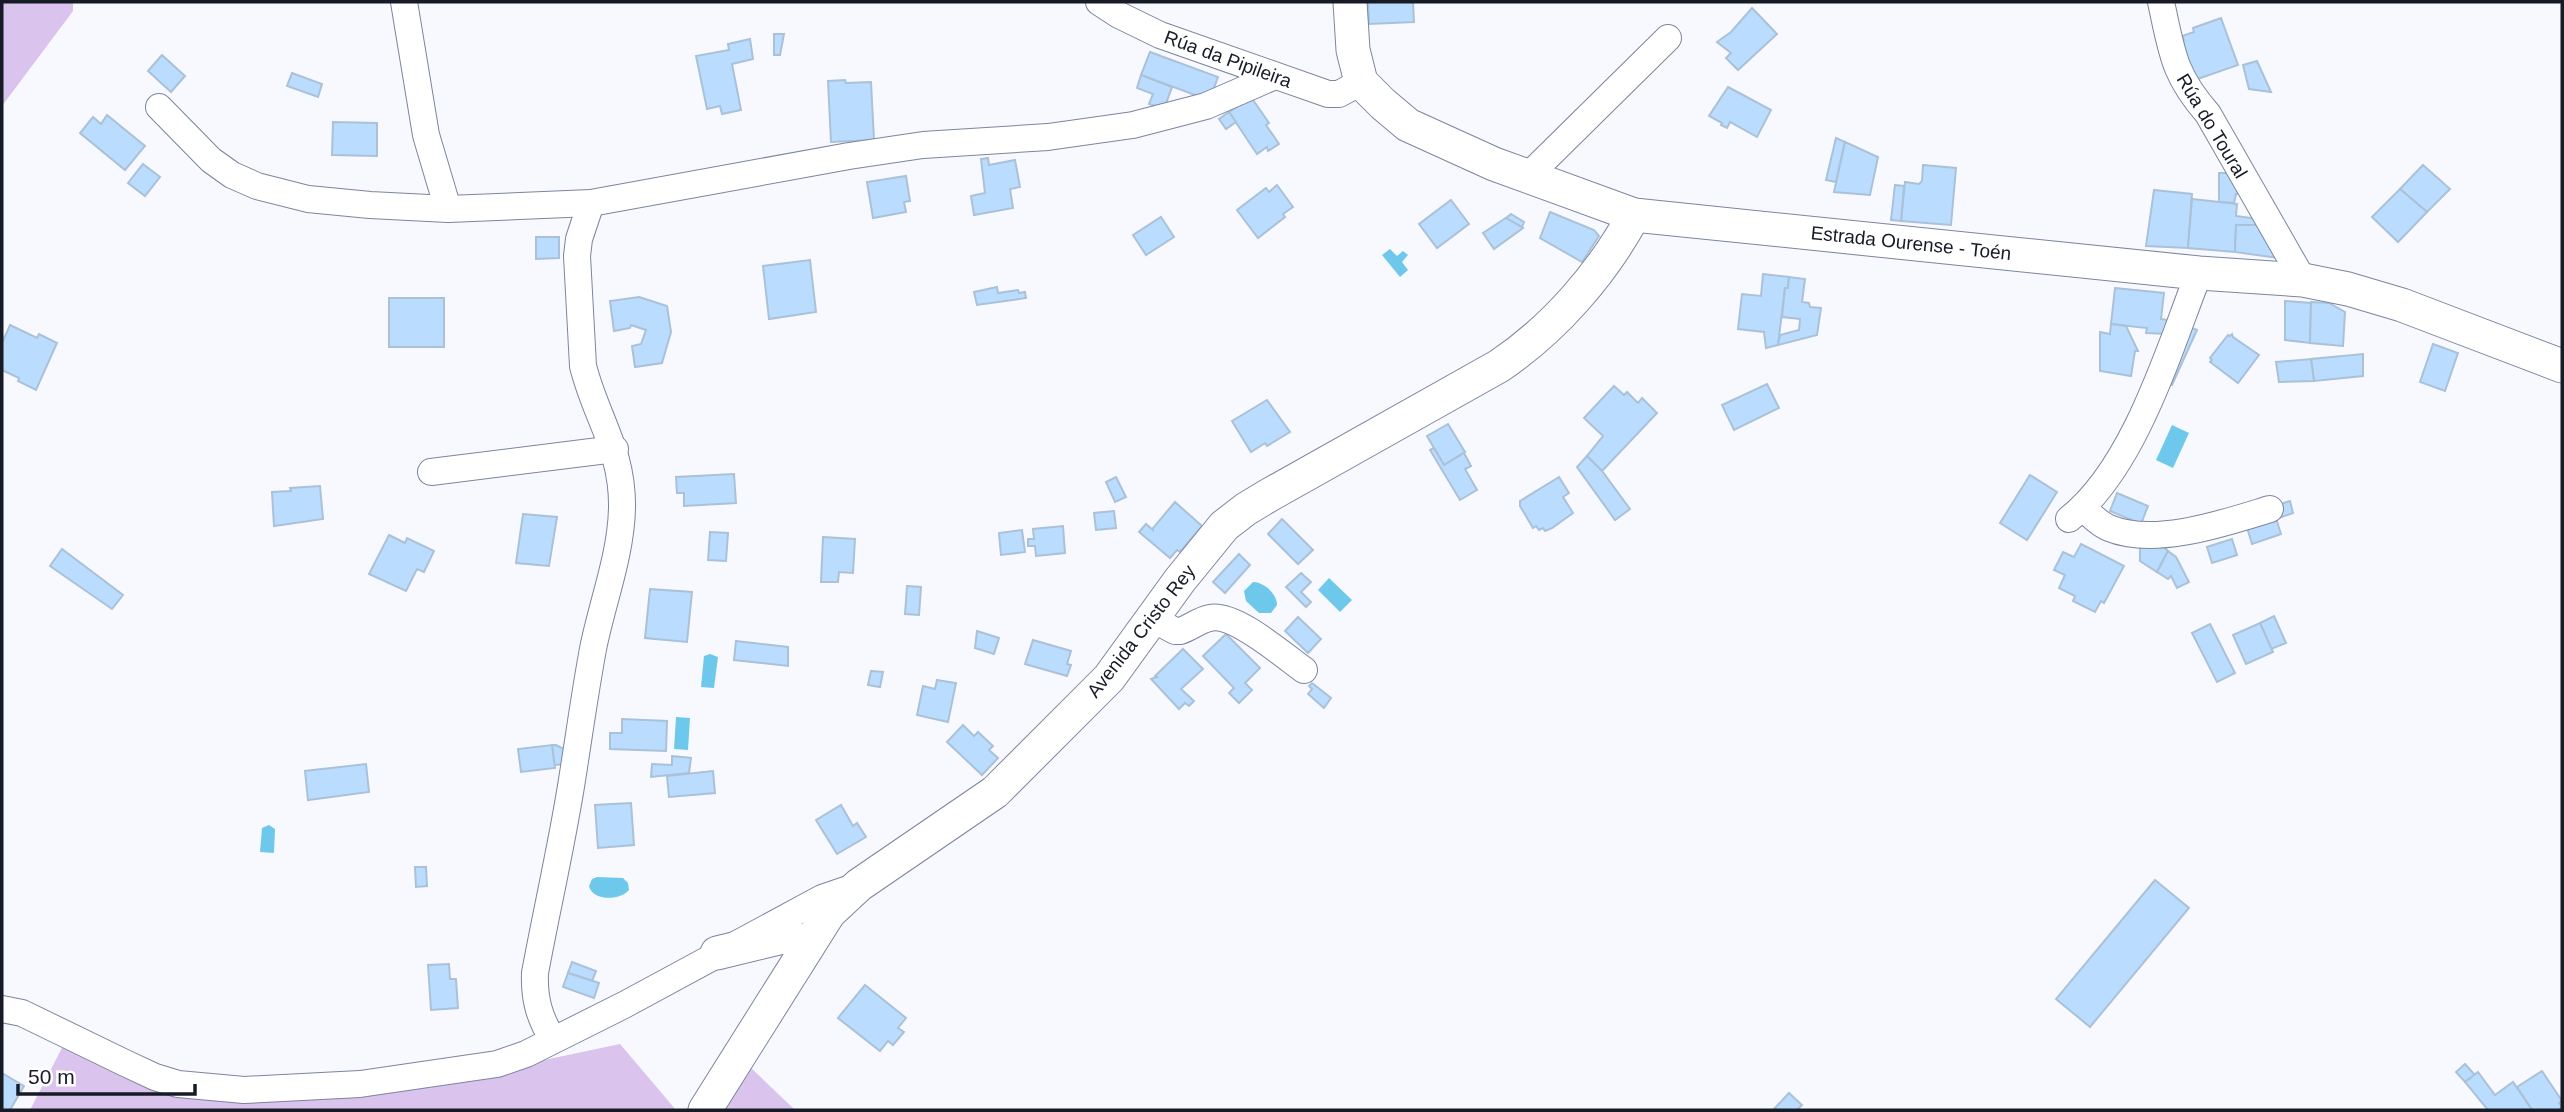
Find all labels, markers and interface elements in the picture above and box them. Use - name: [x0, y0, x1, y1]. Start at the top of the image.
- street label: Rúa da Pipileira: [1161, 26, 1295, 92]
- street label: Rúa do Toural: [2173, 70, 2251, 182]
- street label: Estrada Ourense - Toén: [1810, 222, 2012, 264]
- street label: Avenida Cristo Rey: [1083, 560, 1200, 701]
- scale bar: [18, 1052, 194, 1096]
- text: 50 m: [28, 1065, 75, 1088]

